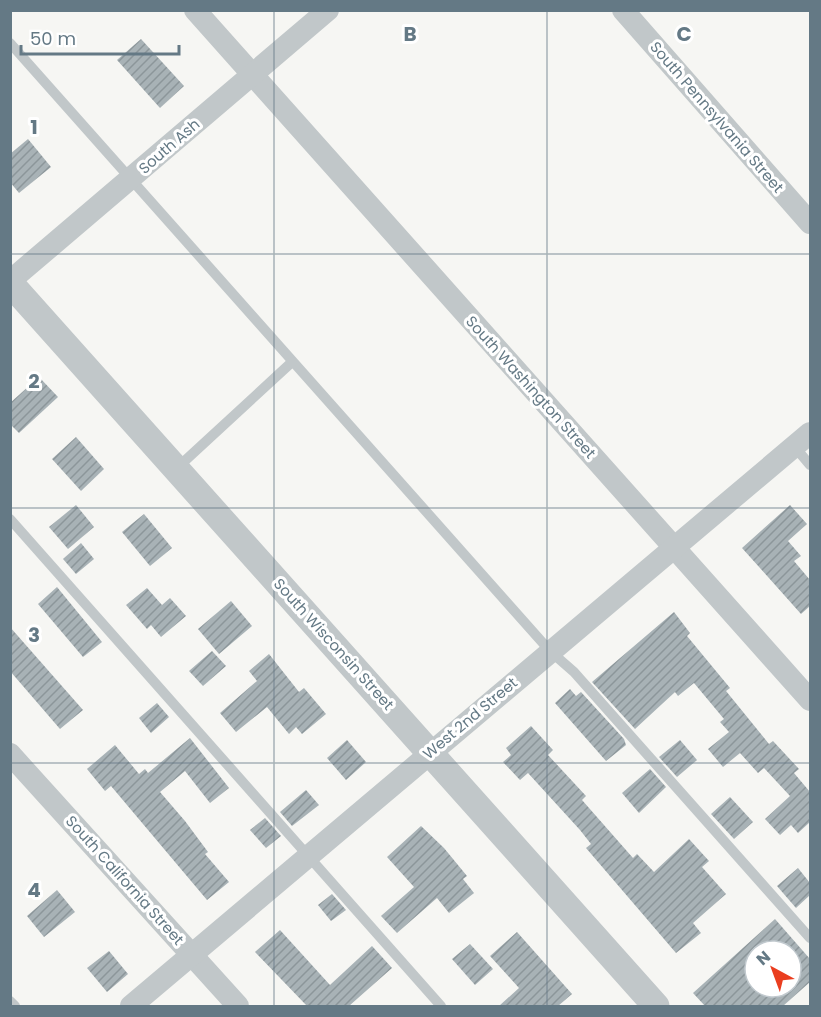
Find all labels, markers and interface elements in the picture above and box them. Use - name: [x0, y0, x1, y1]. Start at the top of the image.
- scale bar: [21, 18, 178, 56]
- text: B: [403, 20, 417, 48]
- text: C: [676, 20, 692, 48]
- text: 50 m: [30, 26, 76, 51]
- street label: South Pennsylvania Street: [645, 37, 789, 197]
- text: 1: [30, 113, 38, 141]
- street label: South Ash: [134, 114, 204, 178]
- street label: South Washington Street: [461, 311, 601, 463]
- text: 2: [28, 367, 40, 395]
- street label: South Wisconsin Street: [269, 574, 399, 714]
- text: 3: [28, 621, 40, 649]
- street label: West 2nd Street: [418, 672, 522, 764]
- street label: South California Street: [61, 811, 189, 949]
- text: 4: [27, 876, 41, 904]
- north arrow: [743, 939, 803, 999]
- text: N: [751, 945, 776, 971]

